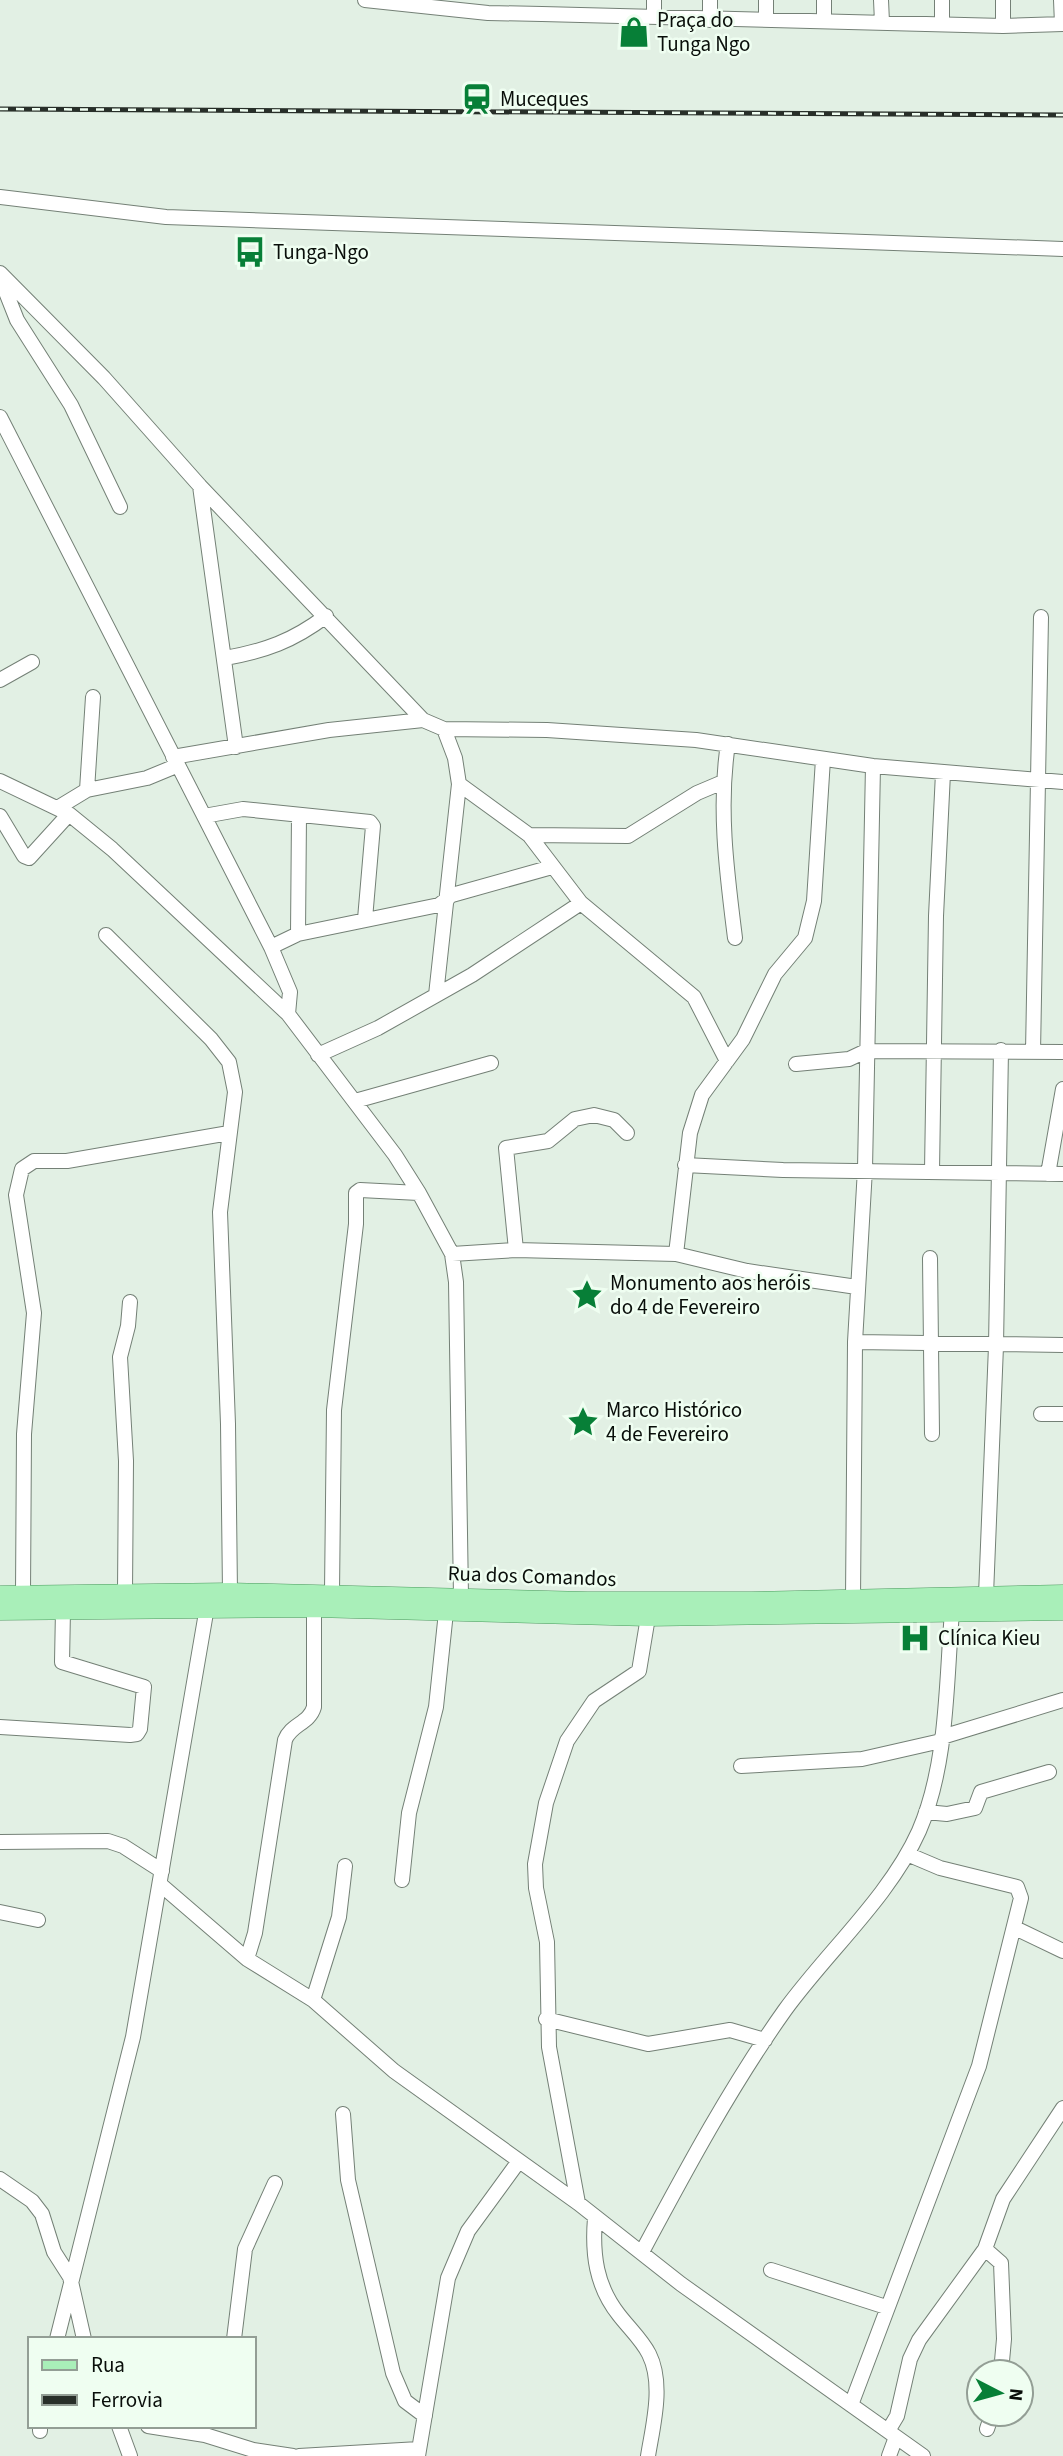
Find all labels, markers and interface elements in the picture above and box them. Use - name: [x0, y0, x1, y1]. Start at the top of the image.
- place label: Praça do Tunga Ngo: [657, 5, 751, 59]
- shop icon: Praça do Tunga Ngo: [617, 15, 651, 49]
- station icon: Muceques: [460, 82, 494, 116]
- place label: Muceques: [500, 84, 589, 114]
- bus stop icon: Tunga-Ngo: [233, 235, 267, 269]
- place label: Tunga-Ngo: [273, 237, 369, 267]
- place label: Monumento aos heróis do 4 de Fevereiro: [610, 1268, 811, 1322]
- place icon: Monumento aos heróis do 4 de Fevereiro: [570, 1278, 604, 1312]
- place label: Marco Histórico 4 de Fevereiro: [606, 1395, 742, 1449]
- place icon: Marco Histórico 4 de Fevereiro: [566, 1405, 600, 1439]
- street label: Rua dos Comandos: [447, 1558, 617, 1594]
- hospital icon: Clínica Kieu: [898, 1621, 932, 1655]
- place label: Clínica Kieu: [938, 1623, 1040, 1653]
- legend: [28, 2337, 256, 2428]
- text: Rua: [91, 2350, 125, 2380]
- north arrow: [965, 2358, 1035, 2428]
- text: Ferrovia: [91, 2385, 163, 2415]
- text: N: [1001, 2387, 1030, 2402]

